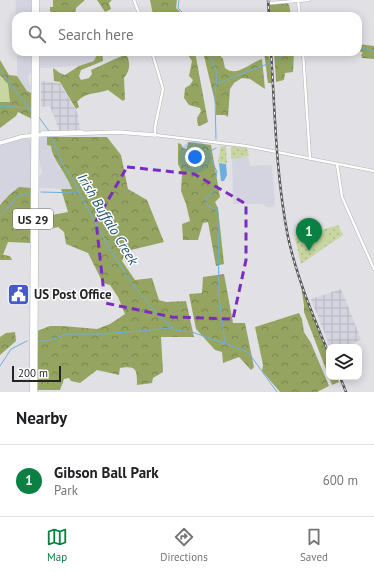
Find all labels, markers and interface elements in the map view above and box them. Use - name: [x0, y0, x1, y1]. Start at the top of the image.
- search box: [12, 12, 362, 56]
- icon: search: [26, 23, 48, 45]
- text: Search here: [58, 25, 134, 44]
- your location: [185, 147, 205, 167]
- water label: Irish Buffalo Creek: [74, 170, 143, 269]
- road number: US 29: [13, 209, 53, 229]
- pin: 1: [296, 218, 322, 251]
- public building icon: US Post Office: [5, 281, 31, 307]
- place label: US Post Office: [34, 286, 112, 303]
- map controls: [326, 344, 362, 380]
- button: layers: [326, 344, 362, 380]
- scale bar: [12, 364, 61, 383]
- text: 200 m: [18, 366, 48, 380]
- text: Nearby: [16, 407, 67, 429]
- text: Gibson Ball Park: [54, 463, 159, 482]
- text: 1: [25, 472, 33, 489]
- text: 600 m: [323, 472, 358, 489]
- text: Park: [54, 482, 78, 499]
- tab: Map: [46, 526, 68, 564]
- tab: Directions: [160, 526, 208, 564]
- tab: Saved: [300, 526, 328, 564]

